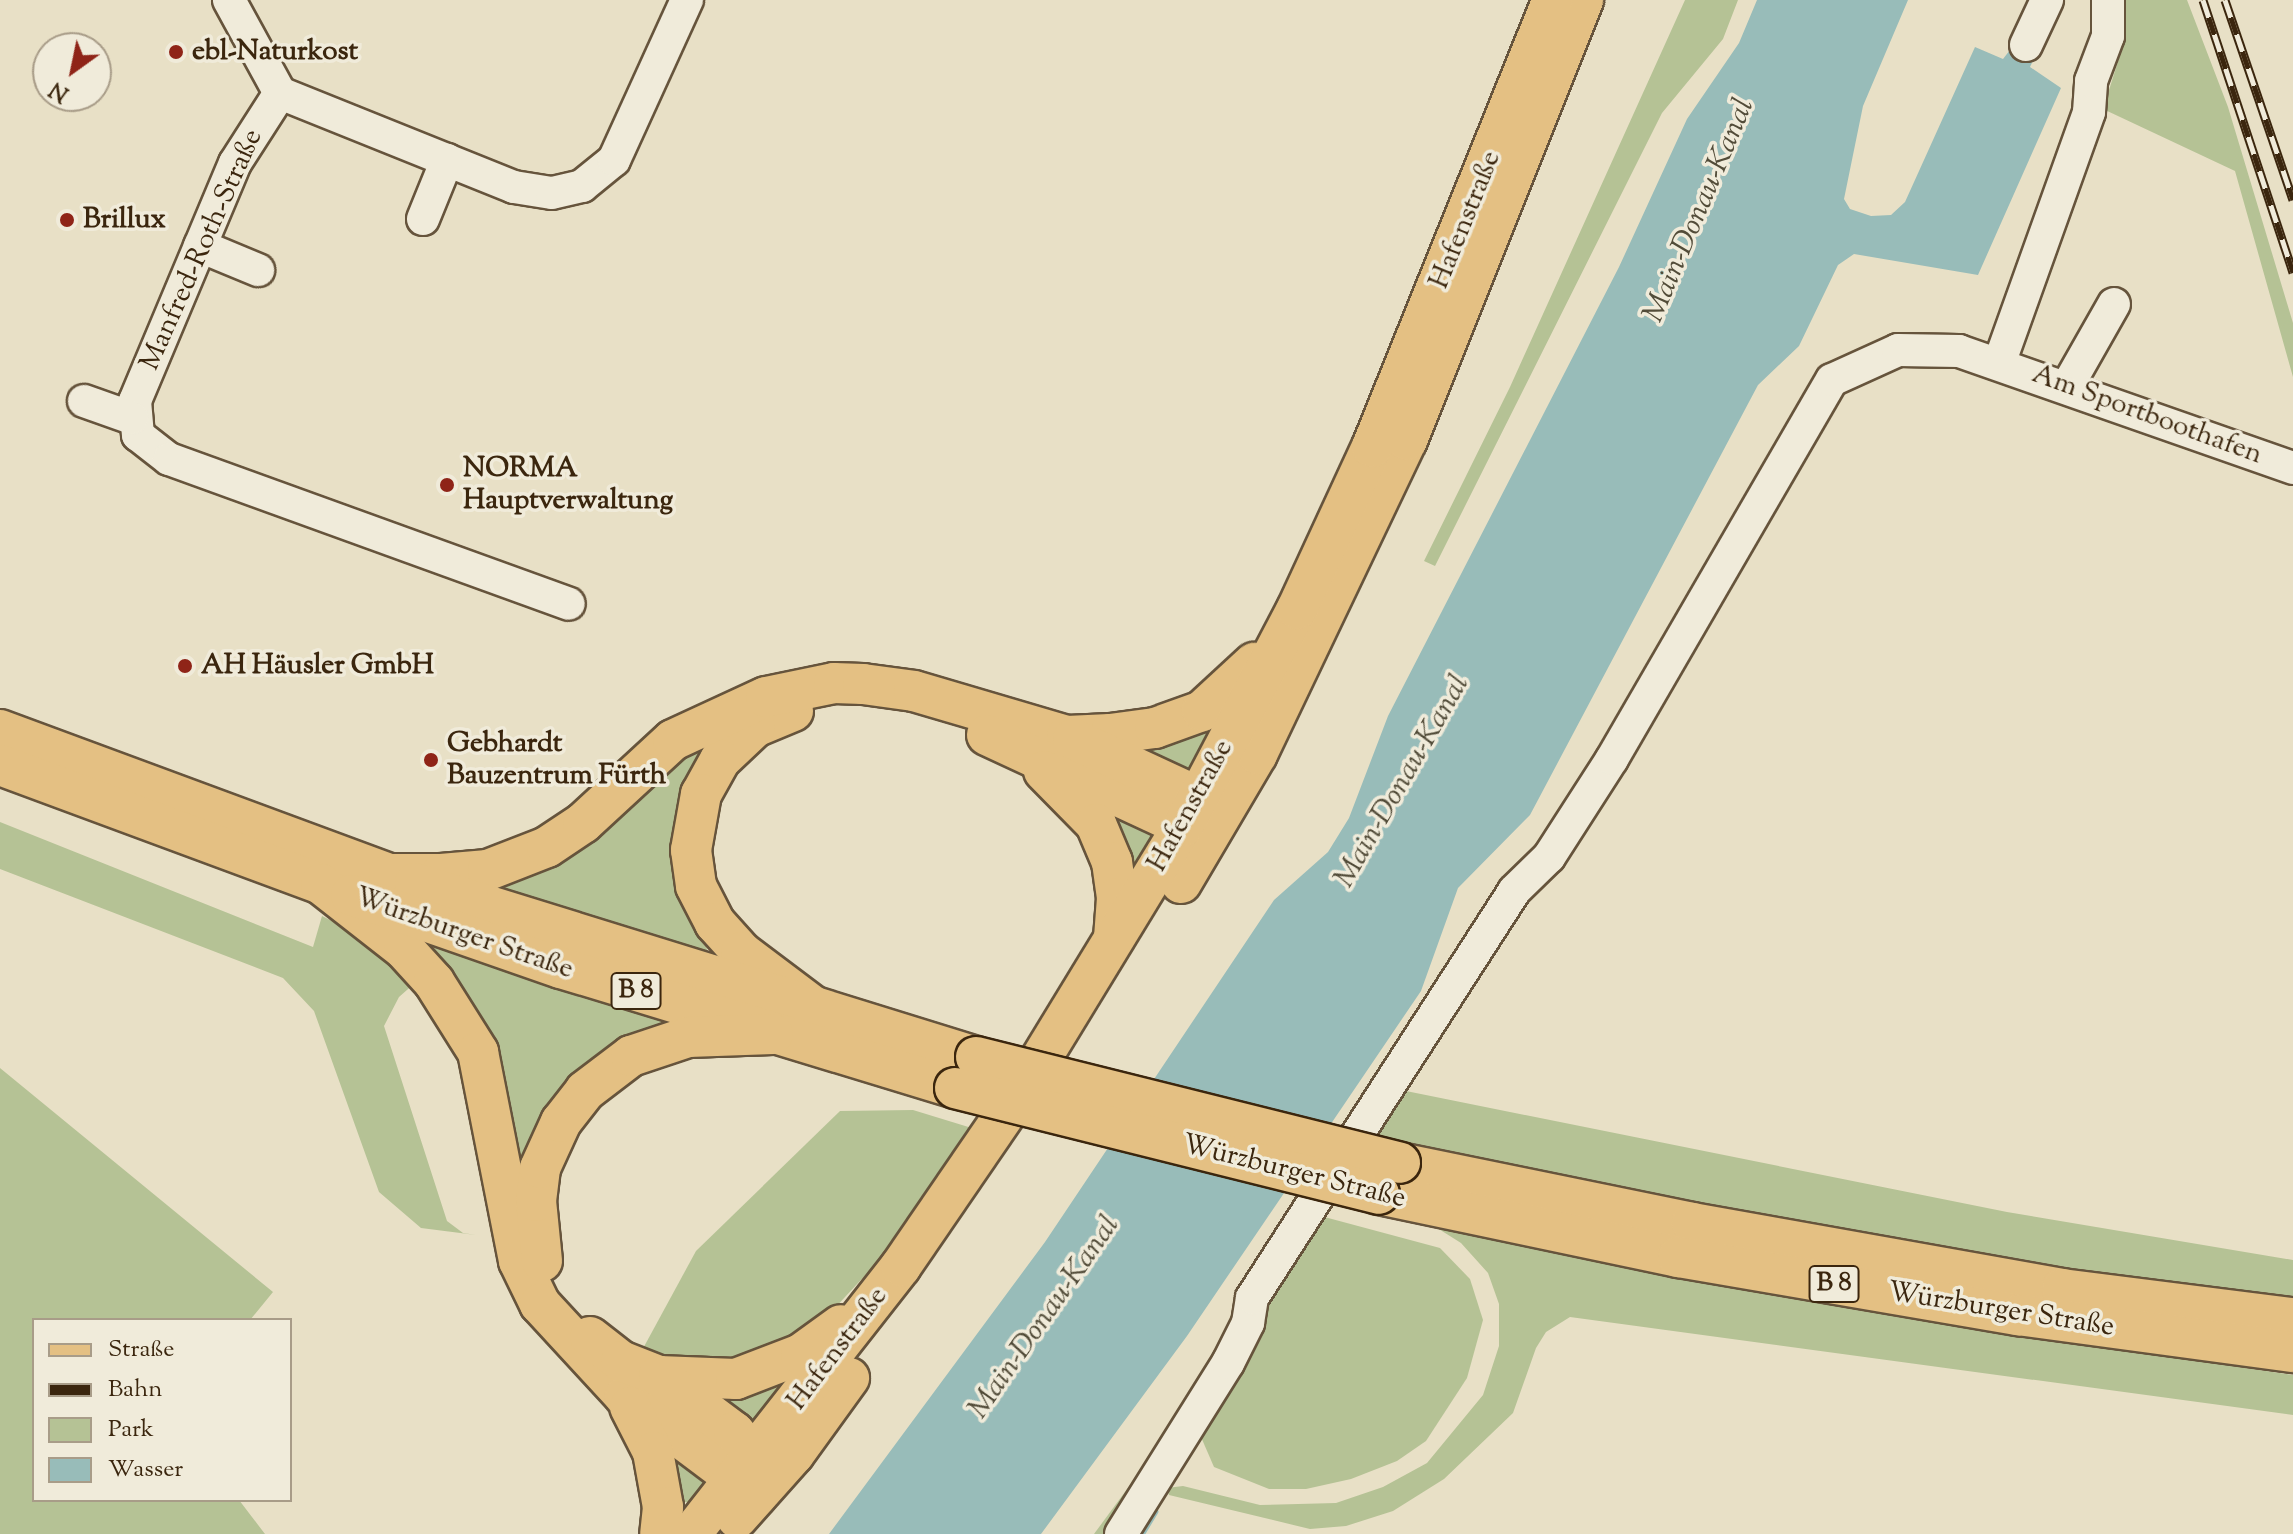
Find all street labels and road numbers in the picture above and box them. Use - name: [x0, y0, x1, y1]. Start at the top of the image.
- street label: Manfred-Roth-Straße: [134, 124, 270, 376]
- street label: Hafenstraße: [1423, 146, 1509, 294]
- street label: Am Sportboothafen: [2027, 358, 2267, 472]
- street label: Hafenstraße: [1141, 734, 1241, 878]
- street label: Würzburger Straße: [350, 881, 578, 987]
- road number: B 8: [610, 969, 662, 1013]
- street label: Würzburger Straße: [1179, 1128, 1409, 1216]
- road number: B 8: [1808, 1262, 1860, 1306]
- street label: Würzburger Straße: [1885, 1276, 2117, 1344]
- street label: Hafenstraße: [781, 1281, 895, 1417]

